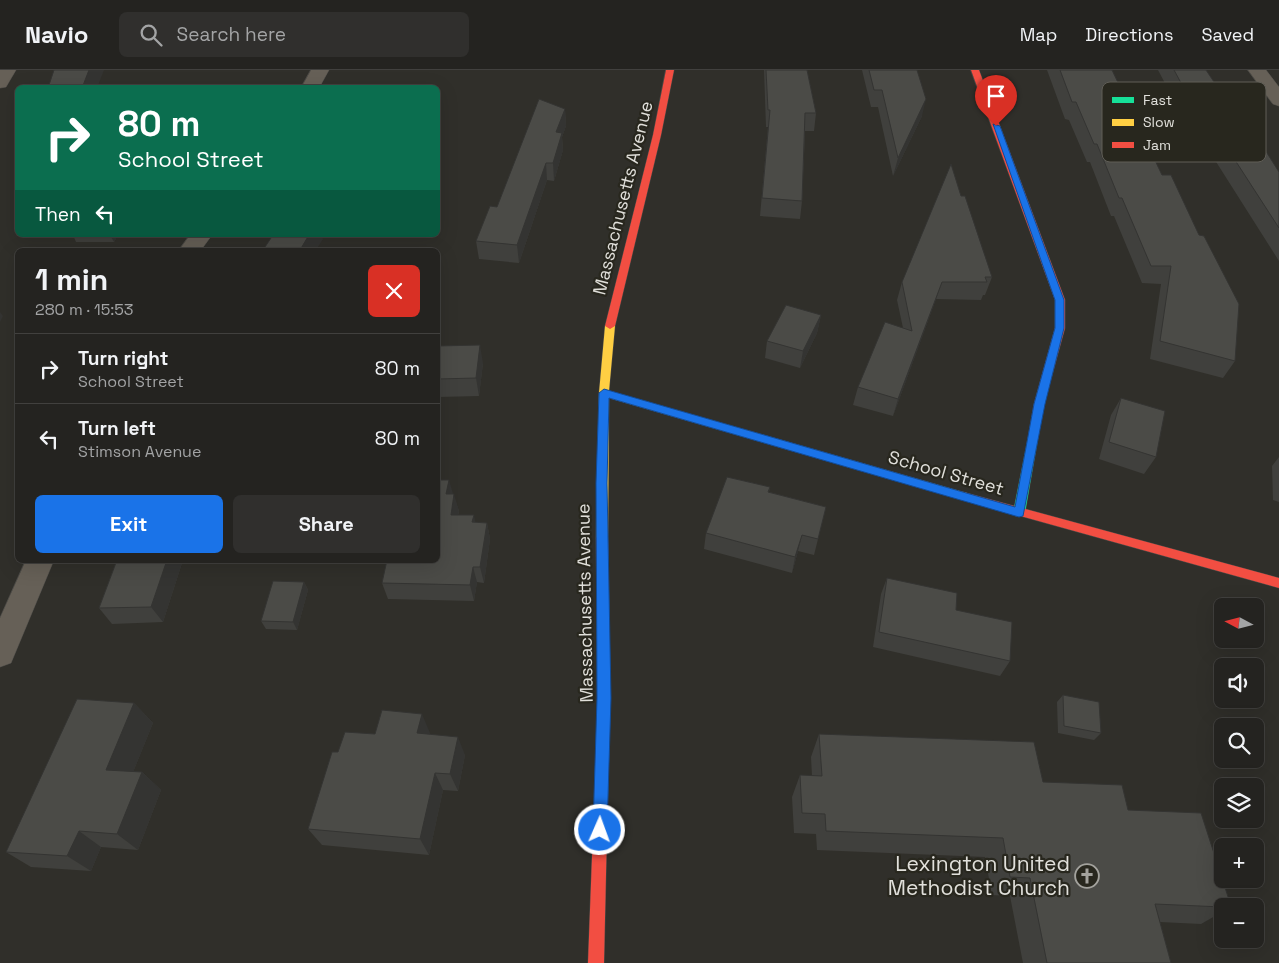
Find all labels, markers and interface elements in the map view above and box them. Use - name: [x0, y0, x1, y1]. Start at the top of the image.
- search box: [119, 12, 469, 57]
- text: Navio: [25, 19, 89, 50]
- icon: search: [137, 21, 165, 49]
- text: Search here: [177, 22, 286, 47]
- text: Map: [1020, 23, 1057, 46]
- text: Directions: [1085, 23, 1174, 46]
- text: Saved: [1202, 23, 1254, 46]
- pin: [975, 75, 1017, 126]
- icon: arrive: [982, 82, 1010, 110]
- legend: [1102, 82, 1266, 162]
- text: Fast: [1143, 91, 1172, 109]
- street label: Massachusetts Avenue: [587, 98, 658, 297]
- text: 80 m: [118, 102, 200, 146]
- icon: right: [35, 105, 100, 170]
- text: Slow: [1143, 113, 1175, 131]
- text: Jam: [1143, 136, 1171, 154]
- text: School Street: [118, 145, 264, 173]
- icon: left: [91, 200, 119, 228]
- text: Then: [35, 202, 81, 227]
- text: 1 min: [35, 260, 108, 299]
- button: close: [368, 265, 420, 317]
- text: 280 m · 15:53: [35, 299, 134, 320]
- text: Turn right: [78, 346, 168, 371]
- icon: right: [35, 355, 63, 383]
- text: 80 m: [375, 356, 420, 381]
- text: School Street: [78, 371, 184, 392]
- text: Turn left: [78, 416, 156, 441]
- icon: left: [35, 425, 63, 453]
- text: 80 m: [375, 426, 420, 451]
- text: Stimson Avenue: [78, 441, 201, 462]
- street label: School Street: [886, 445, 1007, 500]
- button: Exit: [35, 495, 223, 553]
- button: Share: [233, 495, 420, 553]
- street label: Massachusetts Avenue: [571, 503, 598, 703]
- north arrow: [1214, 598, 1264, 648]
- map controls: [1214, 598, 1264, 948]
- button: sound: [1214, 658, 1264, 708]
- button: search: [1214, 718, 1264, 768]
- button: layers: [1214, 778, 1264, 828]
- position arrow: [573, 803, 625, 855]
- button: +: [1214, 838, 1264, 888]
- place label: Lexington United Methodist Church: [888, 850, 1070, 901]
- church icon: Lexington United Methodist Church: [1074, 863, 1100, 889]
- button: −: [1214, 898, 1264, 948]

